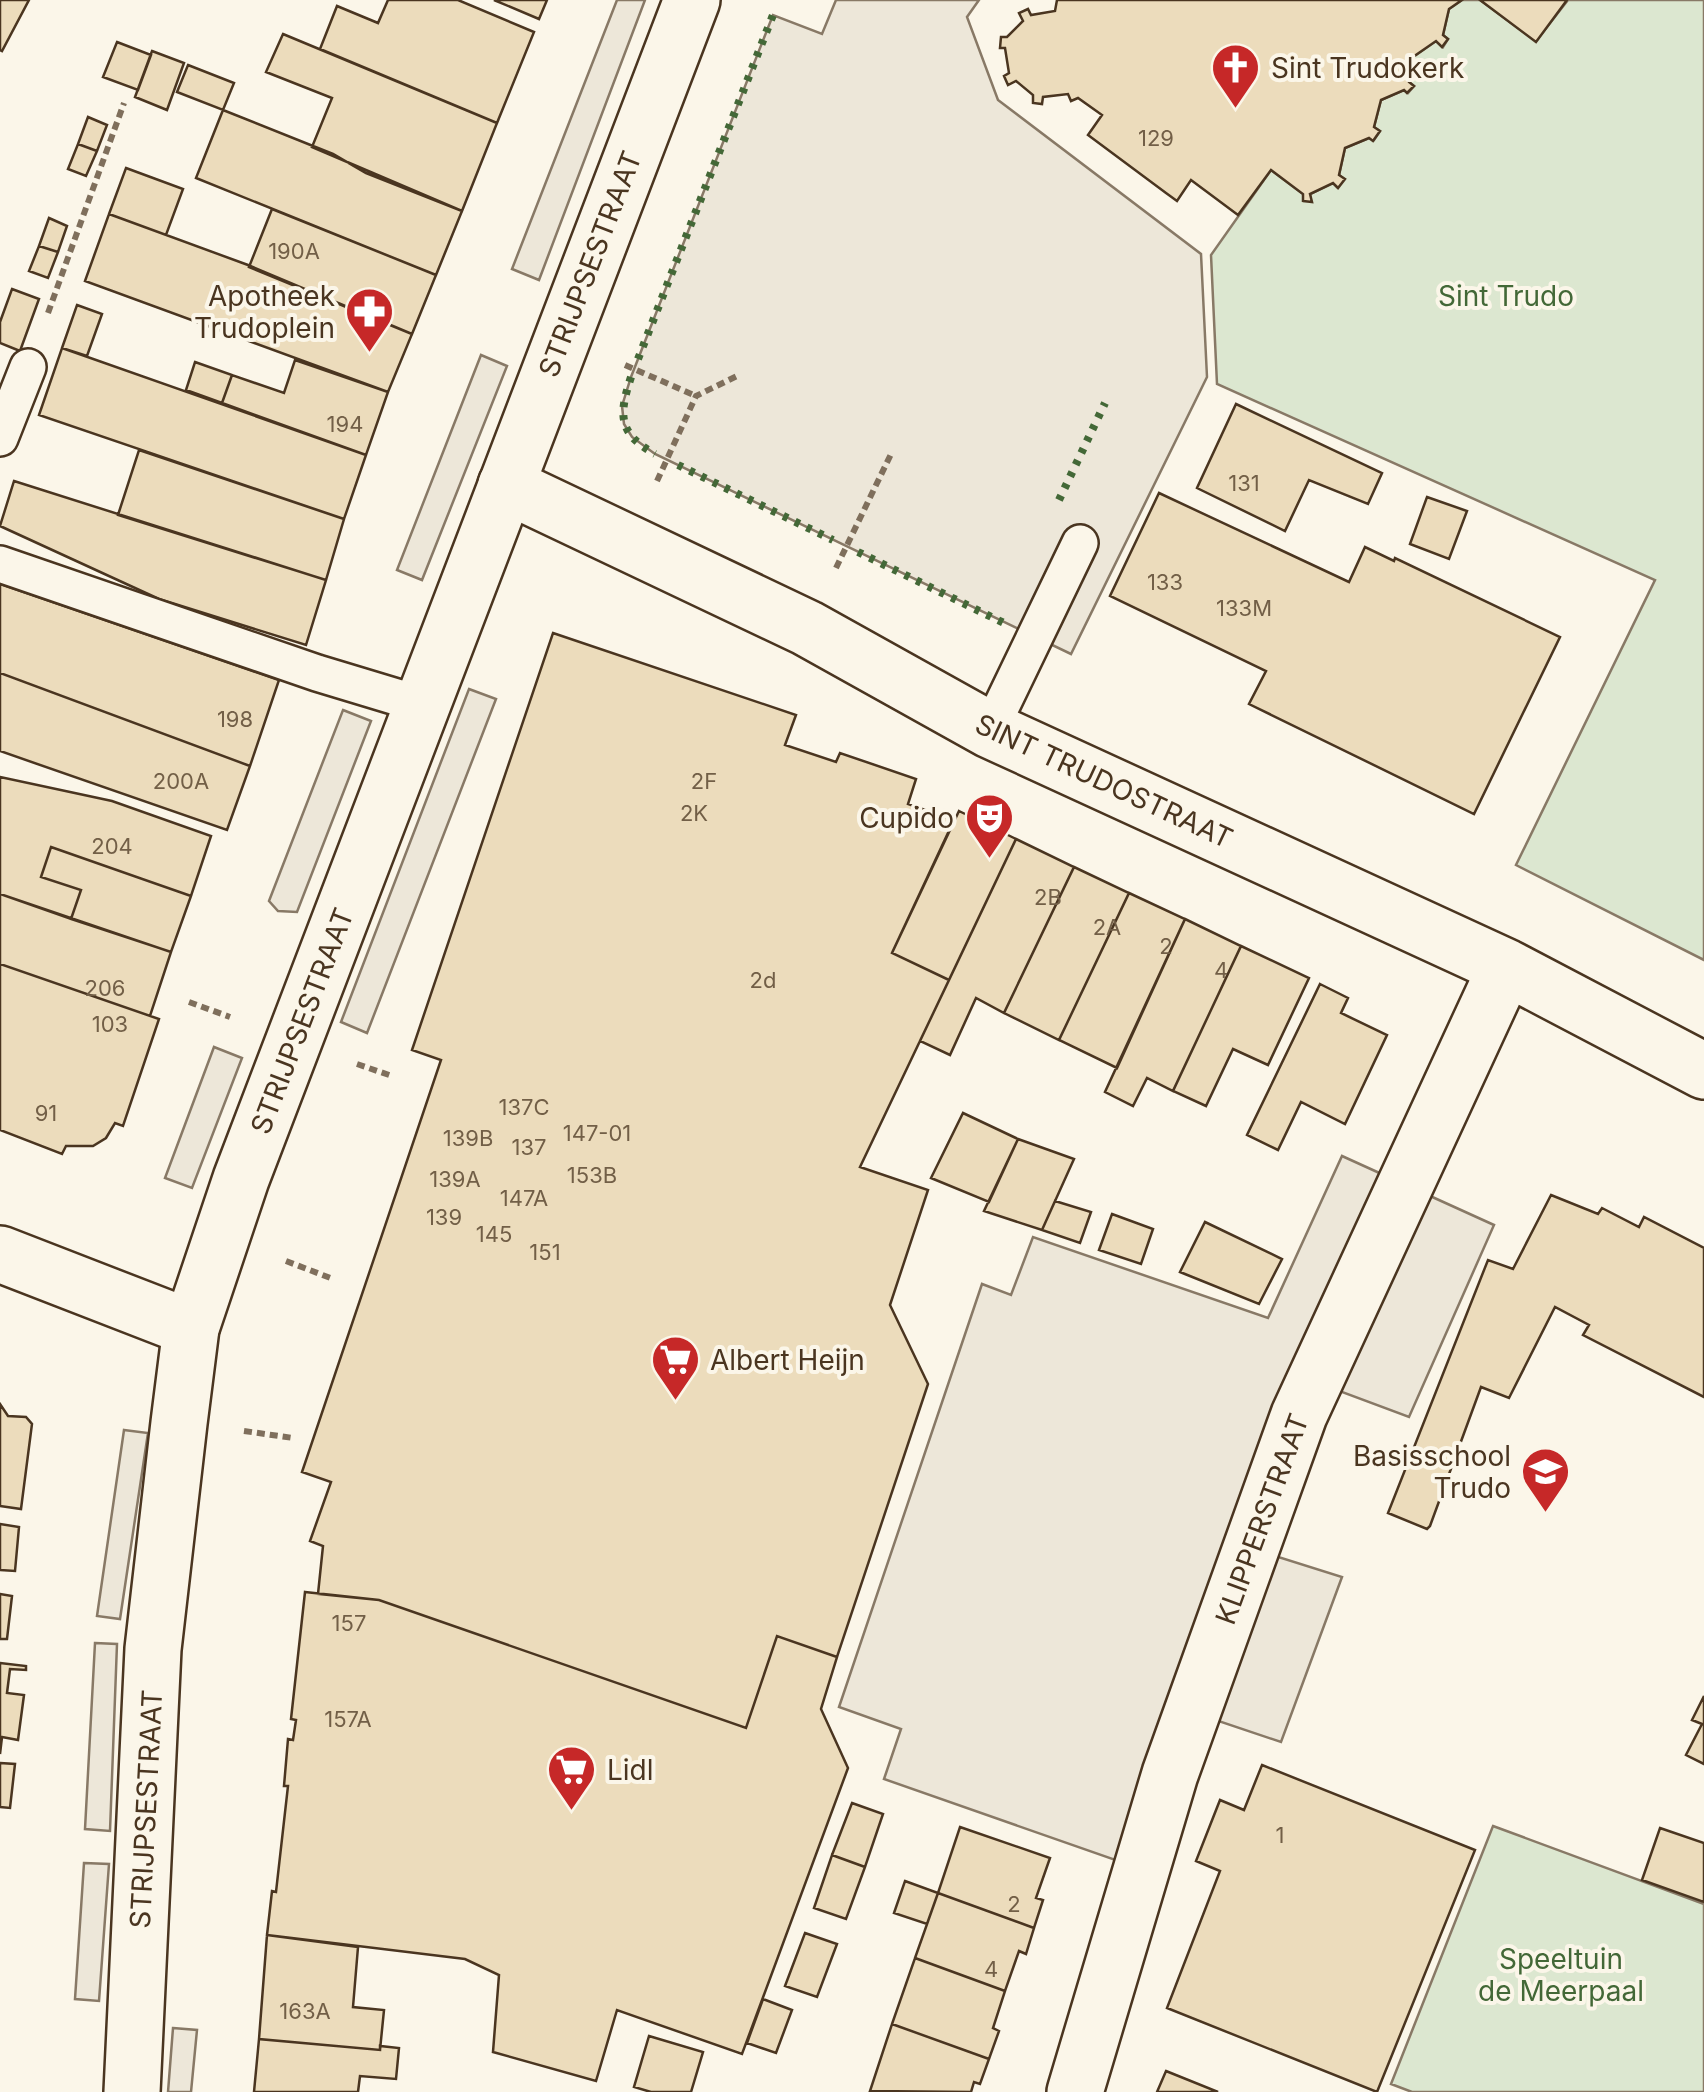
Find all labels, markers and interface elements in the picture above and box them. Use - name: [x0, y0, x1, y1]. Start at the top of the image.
- church icon: Sint Trudokerk: [1210, 42, 1262, 110]
- place label: Sint Trudokerk: [1271, 51, 1464, 85]
- house number: 129: [1138, 125, 1174, 151]
- street label: STRIJPSESTRAAT: [531, 146, 649, 382]
- house number: 190A: [268, 238, 320, 264]
- place label: Apotheek Trudoplein: [194, 279, 335, 345]
- park label: Sint Trudo: [1438, 279, 1574, 313]
- pharmacy icon: Apotheek Trudoplein: [344, 286, 396, 354]
- house number: 194: [327, 411, 363, 437]
- house number: 131: [1228, 470, 1260, 496]
- house number: 133: [1147, 569, 1183, 595]
- house number: 133M: [1216, 595, 1272, 621]
- house number: 198: [217, 706, 253, 732]
- street label: SINT TRUDOSTRAAT: [970, 706, 1238, 856]
- house number: 200A: [153, 768, 209, 794]
- house number: 2F: [691, 768, 717, 794]
- theatre icon: Cupido: [963, 792, 1015, 860]
- house number: 2K: [680, 800, 708, 826]
- place label: Cupido: [859, 801, 954, 835]
- house number: 204: [91, 833, 133, 859]
- house number: 2B: [1034, 884, 1062, 910]
- street label: STRIJPSESTRAAT: [243, 903, 361, 1139]
- house number: 2A: [1093, 914, 1121, 940]
- house number: 2: [1159, 933, 1173, 959]
- house number: 4: [1214, 957, 1228, 983]
- house number: 2d: [750, 967, 776, 993]
- house number: 206: [85, 975, 125, 1001]
- house number: 103: [92, 1011, 128, 1037]
- house number: 137C: [498, 1094, 550, 1120]
- house number: 91: [35, 1100, 57, 1126]
- house number: 147-01: [563, 1120, 631, 1146]
- house number: 139B: [443, 1125, 493, 1151]
- house number: 137: [512, 1134, 547, 1160]
- house number: 153B: [567, 1162, 617, 1188]
- house number: 139A: [429, 1166, 481, 1192]
- house number: 147A: [500, 1185, 548, 1211]
- house number: 139: [426, 1204, 462, 1230]
- house number: 145: [476, 1221, 512, 1247]
- house number: 151: [529, 1239, 561, 1265]
- supermarket icon: Albert Heijn: [649, 1334, 701, 1402]
- place label: Albert Heijn: [710, 1343, 865, 1377]
- street label: KLIPPERSTRAAT: [1208, 1409, 1316, 1629]
- place label: Basisschool Trudo: [1353, 1439, 1511, 1505]
- school or university icon: Basisschool Trudo: [1520, 1446, 1572, 1514]
- house number: 157: [332, 1610, 366, 1636]
- street label: STRIJPSESTRAAT: [123, 1689, 169, 1929]
- house number: 157A: [324, 1706, 372, 1732]
- supermarket icon: Lidl: [546, 1744, 598, 1812]
- place label: Lidl: [607, 1753, 654, 1787]
- house number: 1: [1276, 1822, 1284, 1848]
- house number: 2: [1007, 1891, 1021, 1917]
- park label: Speeltuin de Meerpaal: [1478, 1942, 1644, 2008]
- house number: 4: [984, 1956, 998, 1982]
- house number: 163A: [279, 1998, 331, 2024]

